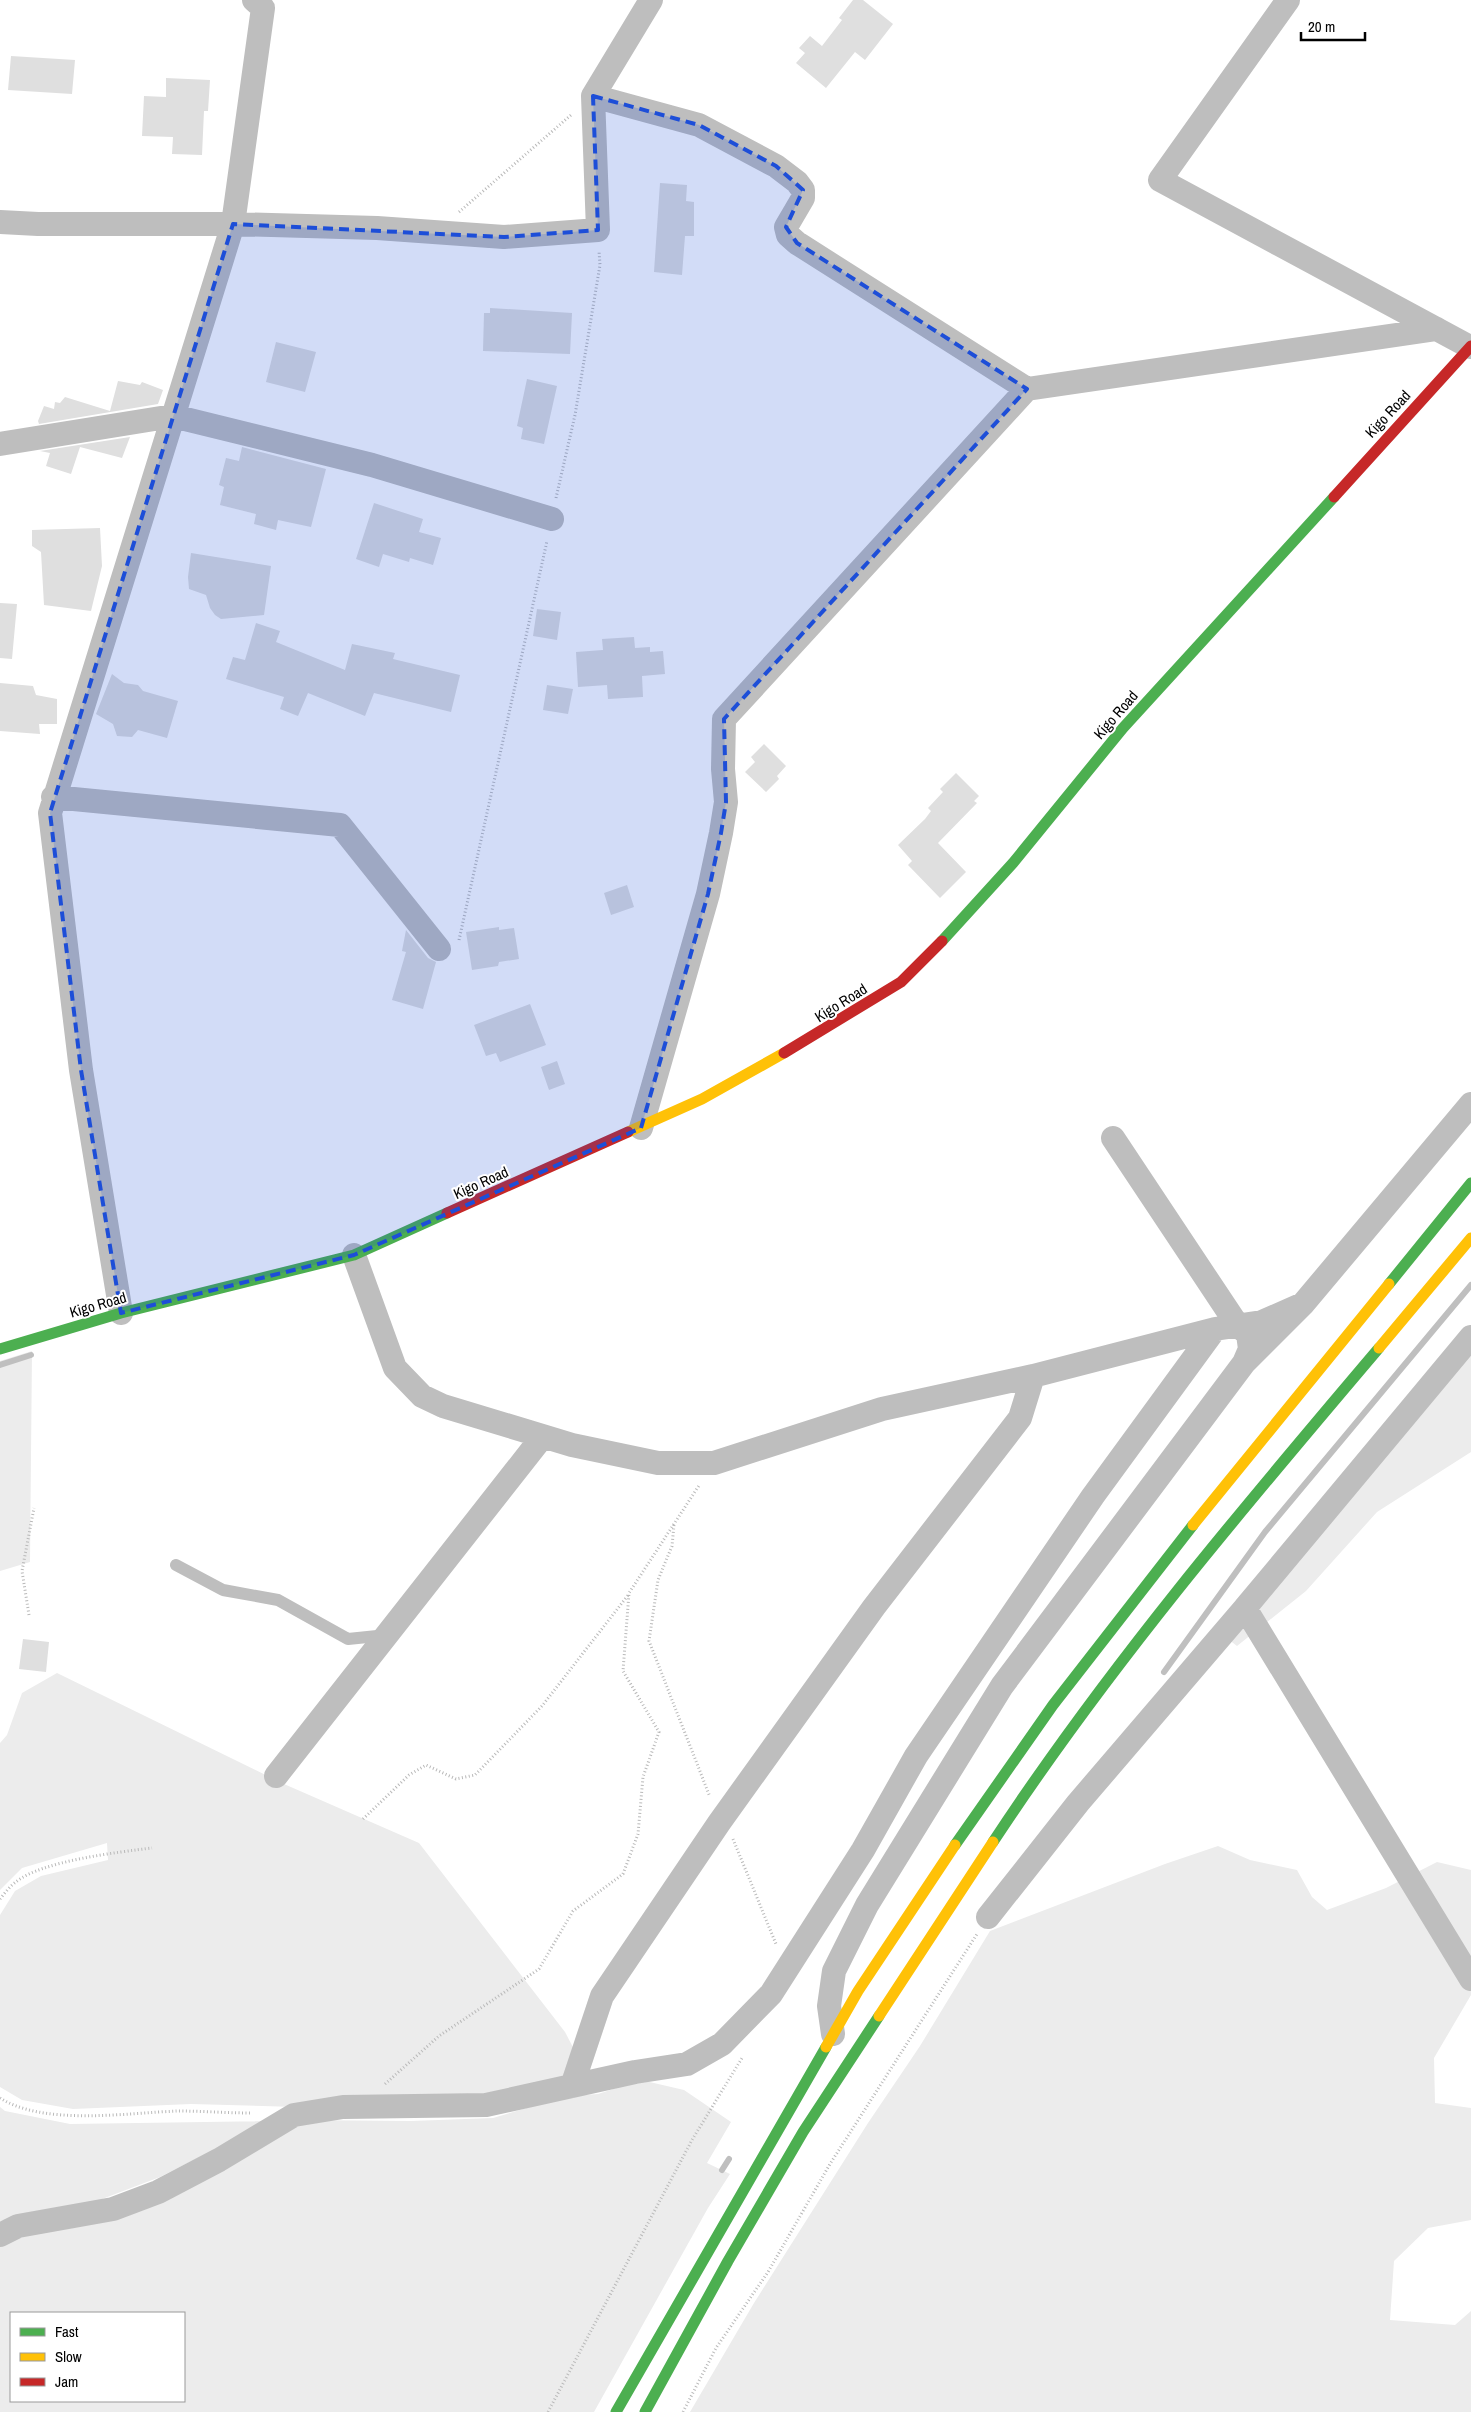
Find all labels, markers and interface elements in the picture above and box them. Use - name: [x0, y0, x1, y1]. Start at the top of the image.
- scale bar: [1301, 10, 1365, 42]
- text: 20 m: [1308, 16, 1335, 37]
- street label: Kigo Road: [1360, 385, 1415, 442]
- street label: Kigo Road: [1089, 686, 1143, 744]
- street label: Kigo Road: [811, 978, 871, 1027]
- street label: Kigo Road: [450, 1161, 512, 1204]
- street label: Kigo Road: [67, 1286, 129, 1323]
- legend: [10, 2312, 185, 2402]
- text: Fast: [55, 2321, 79, 2342]
- text: Slow: [55, 2346, 82, 2367]
- text: Jam: [55, 2371, 78, 2392]

